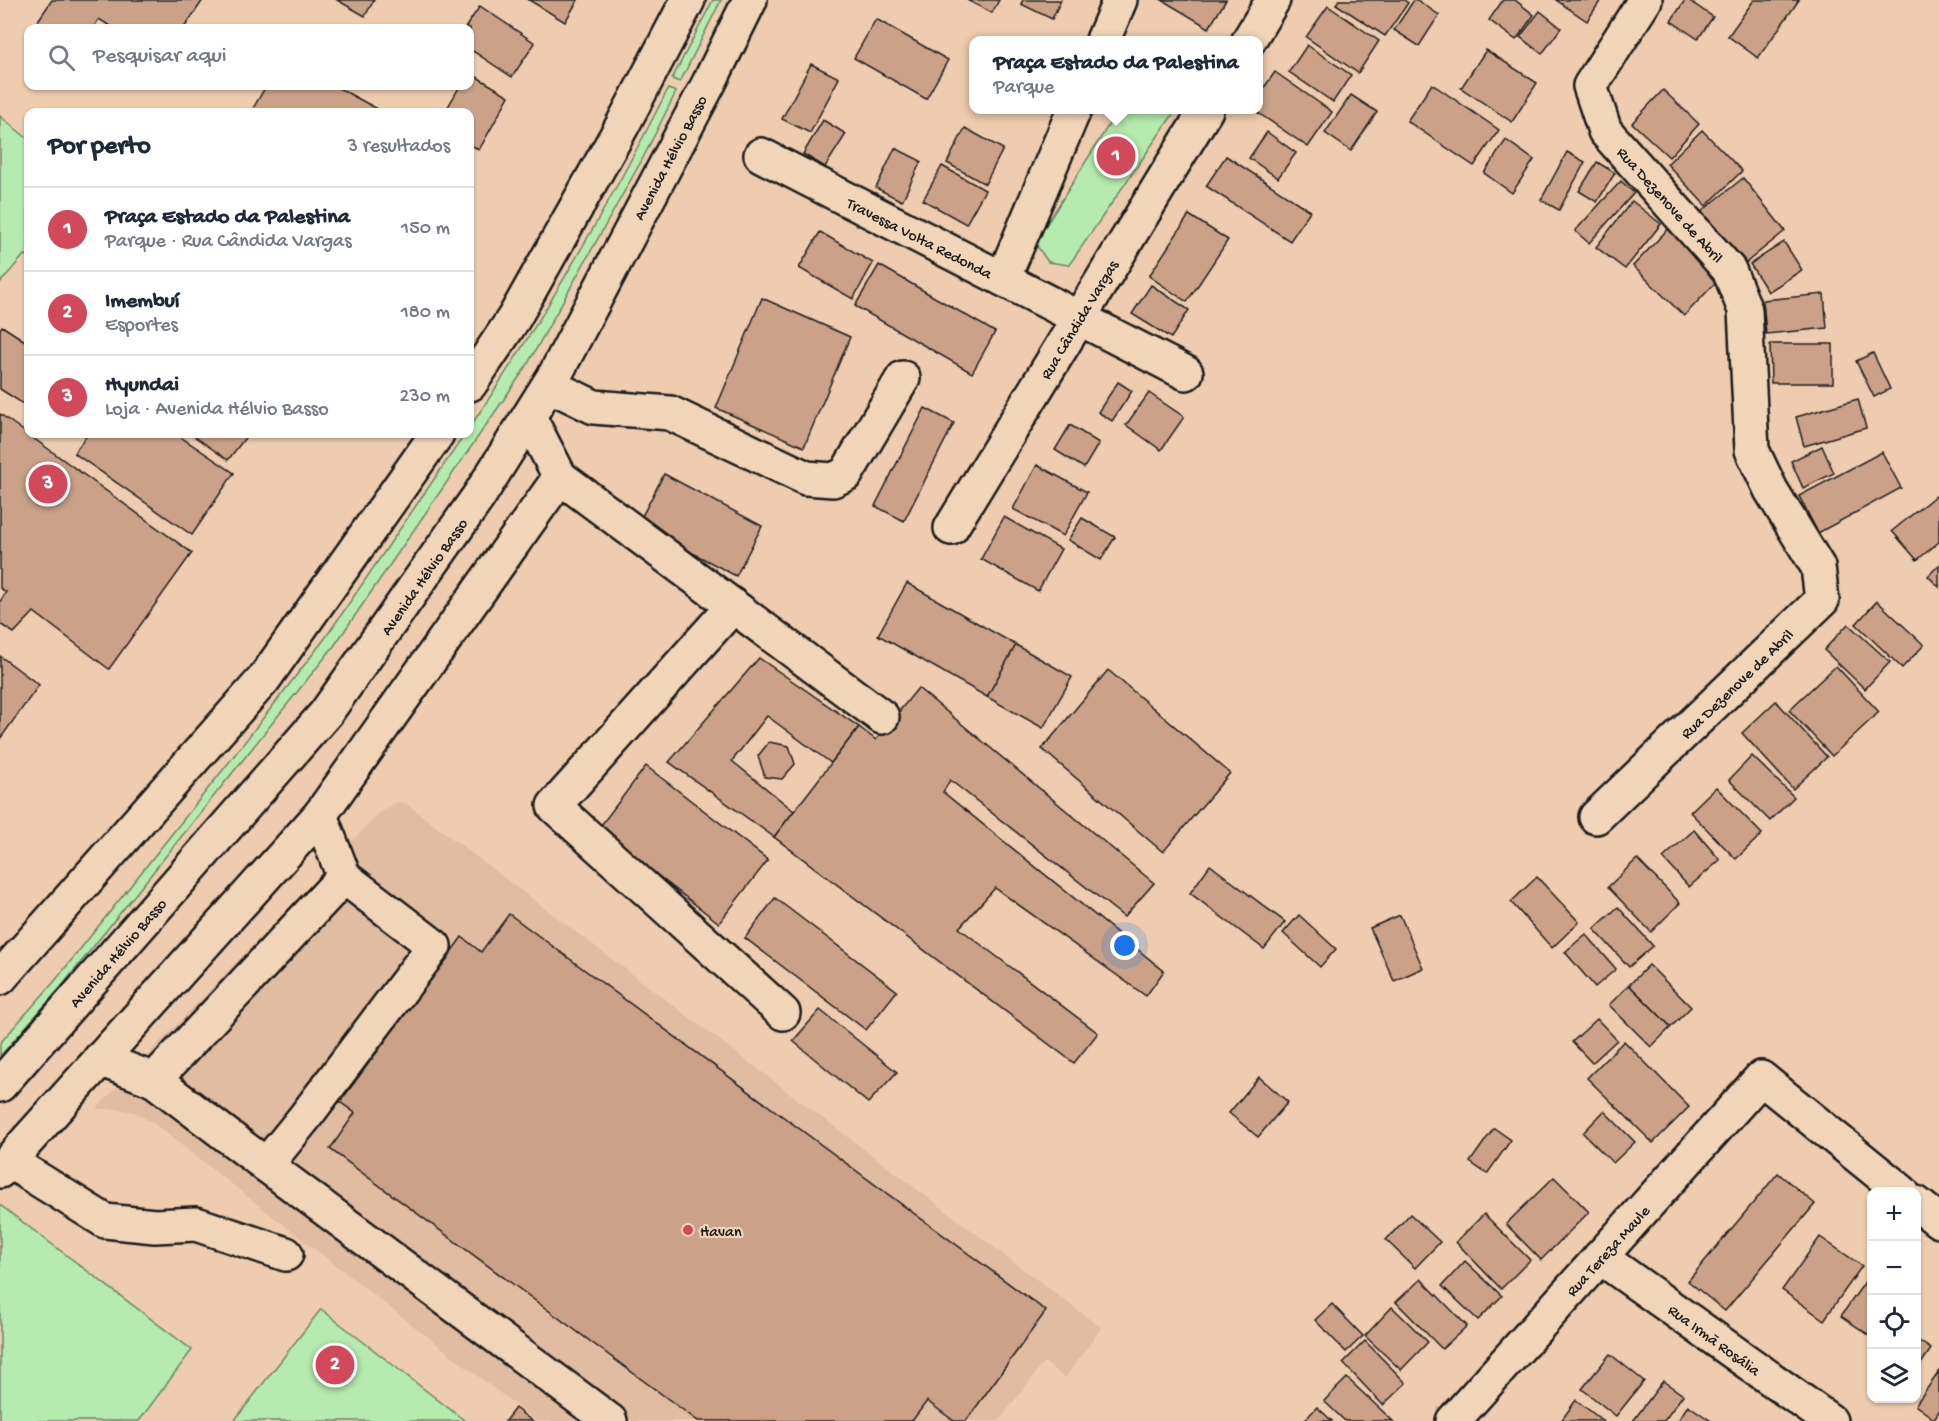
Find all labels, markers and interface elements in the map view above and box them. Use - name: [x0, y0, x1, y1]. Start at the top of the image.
- search box: [24, 24, 474, 90]
- popup: [969, 36, 1263, 114]
- icon: search: [45, 41, 78, 74]
- text: Pesquisar aqui: [93, 44, 227, 70]
- text: Praça Estado da Palestina: [994, 51, 1238, 77]
- text: Parque: [994, 77, 1054, 100]
- street label: Avenida Hélvio Basso: [631, 93, 713, 224]
- text: Por perto: [48, 132, 151, 163]
- pin: 1: [1096, 134, 1136, 178]
- text: 3 resultados: [348, 136, 450, 159]
- street label: Rua Dezenove de Abril: [1611, 144, 1725, 268]
- street label: Travessa Volta Redonda: [842, 195, 995, 286]
- text: Praça Estado da Palestina: [105, 205, 350, 231]
- text: 1: [63, 218, 72, 241]
- text: 150 m: [401, 218, 450, 241]
- text: Parque · Rua Cândida Vargas: [105, 231, 352, 254]
- street label: Rua Cândida Vargas: [1038, 257, 1125, 384]
- text: Imembuí: [105, 289, 180, 315]
- text: 2: [63, 302, 72, 325]
- text: 180 m: [401, 302, 450, 325]
- text: Esportes: [105, 315, 178, 338]
- text: Hyundai: [105, 373, 179, 399]
- text: 3: [62, 386, 73, 409]
- text: 230 m: [400, 386, 450, 409]
- text: Loja · Avenida Hélvio Basso: [105, 399, 329, 422]
- pin: 3: [28, 462, 68, 506]
- street label: Avenida Hélvio Basso: [378, 516, 473, 640]
- street label: Rua Dezenove de Abril: [1678, 627, 1799, 744]
- street label: Avenida Hélvio Basso: [67, 896, 172, 1013]
- your location: [1110, 931, 1139, 960]
- map controls: [1867, 1187, 1921, 1403]
- button: +: [1867, 1187, 1921, 1241]
- street label: Rua Tereza Maule: [1564, 1202, 1656, 1302]
- marker: Havan: [681, 1223, 695, 1237]
- place label: Havan: [700, 1224, 742, 1243]
- button: −: [1867, 1241, 1921, 1295]
- button: locate: [1867, 1295, 1921, 1349]
- street label: Rua Irmã Rosália: [1663, 1302, 1764, 1382]
- pin: 2: [316, 1342, 354, 1388]
- button: layers: [1867, 1349, 1921, 1403]

